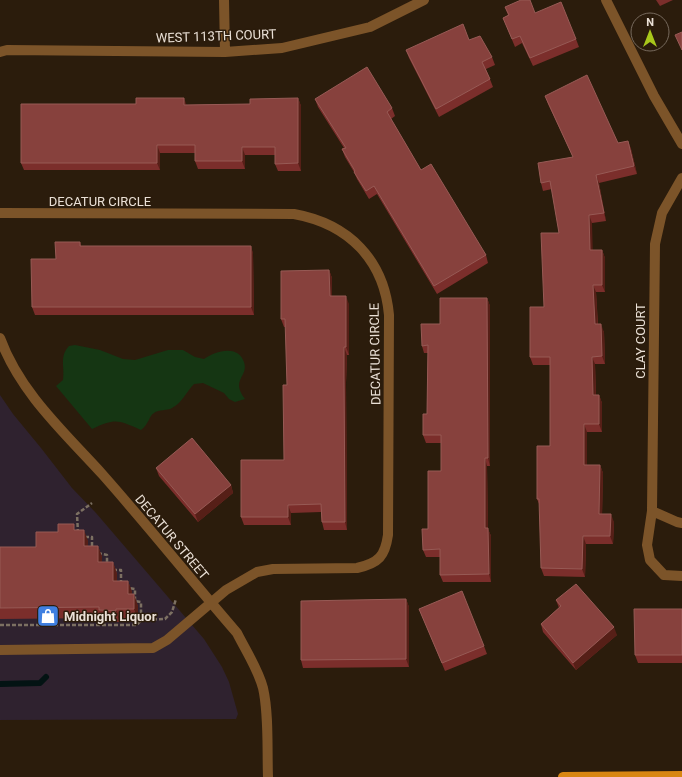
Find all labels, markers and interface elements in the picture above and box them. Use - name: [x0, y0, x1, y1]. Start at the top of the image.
- north arrow: [630, 12, 670, 52]
- text: N: [646, 16, 654, 29]
- street label: WEST 113TH COURT: [155, 26, 277, 46]
- street label: DECATUR CIRCLE: [49, 194, 151, 209]
- street label: DECATUR CIRCLE: [367, 303, 383, 405]
- street label: CLAY COURT: [633, 303, 648, 379]
- street label: DECATUR STREET: [132, 492, 212, 582]
- shop icon: Midnight Liquor: [35, 603, 61, 629]
- place label: Midnight Liquor: [64, 609, 157, 624]

